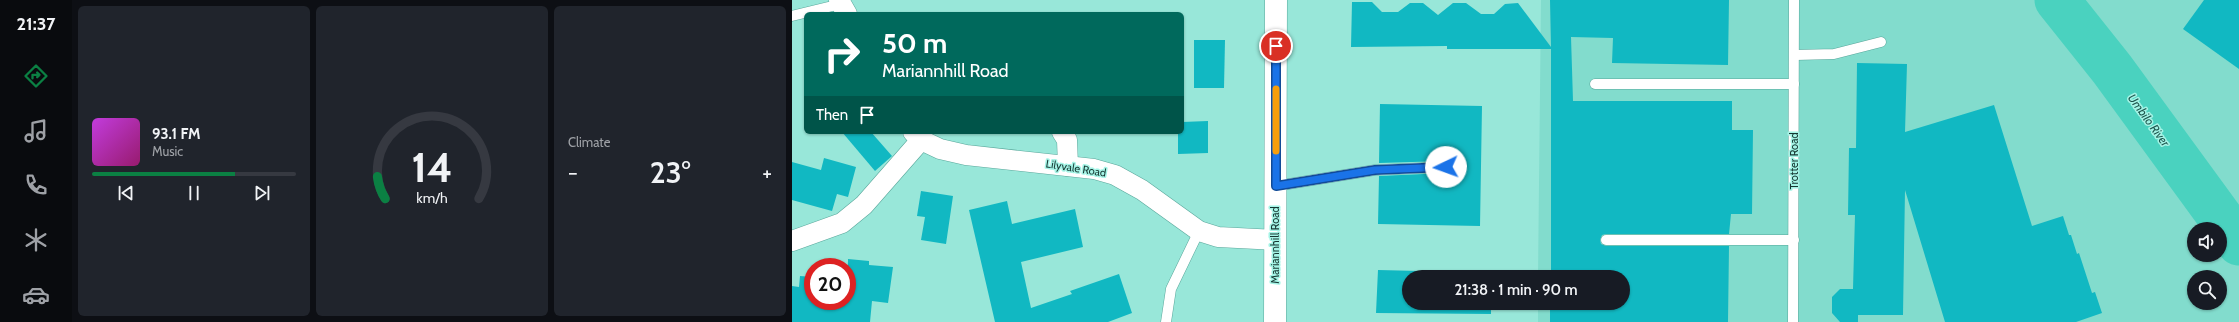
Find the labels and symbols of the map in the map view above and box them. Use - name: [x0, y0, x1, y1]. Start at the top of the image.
- pin: [1259, 29, 1293, 63]
- water label: Umbilo River: [2125, 91, 2174, 150]
- street label: Trotter Road: [1787, 132, 1801, 190]
- position arrow: [1425, 146, 1467, 188]
- street label: Lilyvale Road: [1045, 156, 1107, 180]
- street label: Mariannhill Road: [1268, 206, 1282, 284]
- speed limit sign: 20: [804, 258, 856, 310]

